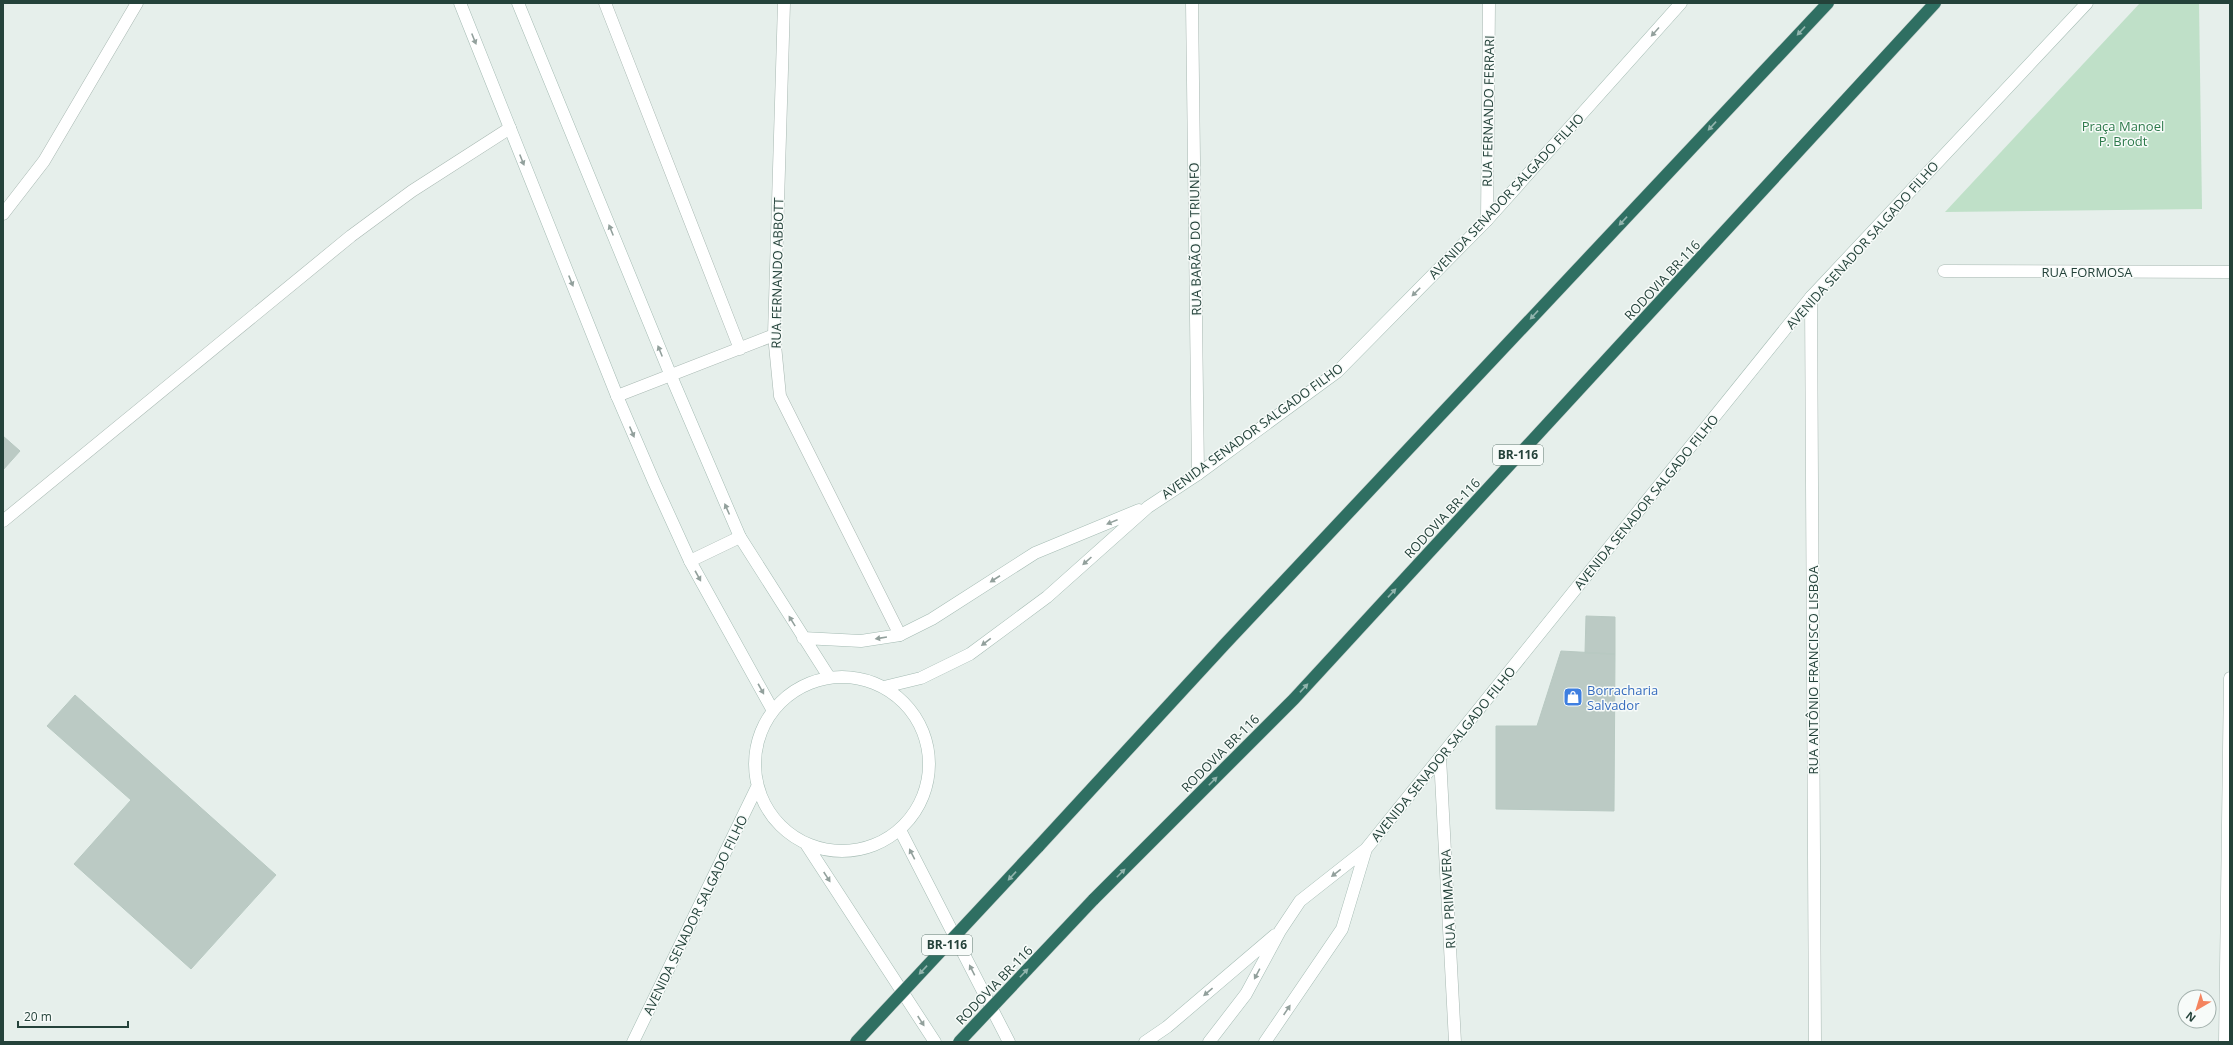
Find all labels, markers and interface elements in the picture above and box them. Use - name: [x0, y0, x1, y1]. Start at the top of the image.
- one-way arrow: [1797, 26, 1806, 36]
- one-way arrow: [1651, 27, 1660, 37]
- one-way arrow: [472, 34, 478, 46]
- street label: RUA FERNANDO FERRARI: [1478, 35, 1498, 187]
- street label: AVENIDA SENADOR SALGADO FILHO: [1424, 109, 1588, 283]
- park label: Praça Manoel P. Brodt: [2082, 117, 2164, 150]
- one-way arrow: [1708, 121, 1717, 131]
- one-way arrow: [520, 154, 526, 166]
- street label: AVENIDA SENADOR SALGADO FILHO: [1782, 157, 1942, 333]
- street label: RUA BARÃO DO TRIUNFO: [1185, 162, 1205, 316]
- street label: RUA FERNANDO ABBOTT: [767, 196, 787, 349]
- one-way arrow: [1618, 216, 1628, 226]
- one-way arrow: [608, 225, 614, 236]
- street label: RODOVIA BR-116: [1620, 236, 1704, 324]
- street label: RUA FORMOSA: [2041, 263, 2133, 281]
- one-way arrow: [568, 275, 574, 287]
- one-way arrow: [1411, 287, 1420, 297]
- one-way arrow: [1529, 310, 1539, 320]
- one-way arrow: [657, 344, 663, 356]
- street label: AVENIDA SENADOR SALGADO FILHO: [1158, 359, 1346, 503]
- street label: AVENIDA SENADOR SALGADO FILHO: [1570, 411, 1722, 593]
- one-way arrow: [629, 426, 636, 438]
- road number: BR-116: [1493, 445, 1543, 465]
- street label: RODOVIA BR-116: [1400, 474, 1484, 562]
- one-way arrow: [724, 502, 730, 514]
- one-way arrow: [1105, 519, 1117, 525]
- one-way arrow: [1083, 556, 1092, 565]
- street label: RUA ANTÔNIO FRANCISCO LISBOA: [1804, 565, 1822, 774]
- one-way arrow: [695, 570, 701, 582]
- one-way arrow: [989, 575, 1001, 582]
- one-way arrow: [1387, 588, 1396, 597]
- one-way arrow: [788, 616, 796, 626]
- one-way arrow: [875, 635, 887, 641]
- one-way arrow: [981, 638, 992, 646]
- street label: AVENIDA SENADOR SALGADO FILHO: [1367, 663, 1519, 845]
- place label: Borracharia Salvador: [1587, 681, 1658, 714]
- one-way arrow: [758, 683, 765, 695]
- one-way arrow: [1299, 683, 1309, 693]
- shop icon: Borracharia Salvador: [1562, 686, 1584, 708]
- street label: RODOVIA BR-116: [1177, 710, 1263, 796]
- one-way arrow: [1208, 776, 1218, 786]
- street label: AVENIDA SENADOR SALGADO FILHO: [639, 812, 751, 1018]
- street label: RUA PRIMAVERA: [1436, 848, 1460, 949]
- one-way arrow: [909, 849, 915, 860]
- one-way arrow: [1116, 868, 1126, 878]
- one-way arrow: [1330, 868, 1341, 877]
- one-way arrow: [1007, 871, 1016, 881]
- one-way arrow: [823, 872, 831, 882]
- road number: BR-116: [922, 935, 972, 955]
- street label: RODOVIA BR-116: [952, 941, 1036, 1029]
- one-way arrow: [968, 964, 975, 976]
- one-way arrow: [919, 966, 928, 975]
- one-way arrow: [1020, 968, 1029, 978]
- one-way arrow: [1254, 968, 1260, 979]
- one-way arrow: [1202, 988, 1213, 997]
- north arrow: [2177, 989, 2217, 1029]
- scale bar: [18, 1003, 128, 1029]
- one-way arrow: [1283, 1005, 1291, 1015]
- text: 20 m: [24, 1008, 52, 1025]
- text: N: [2182, 1009, 2199, 1026]
- one-way arrow: [917, 1016, 925, 1026]

